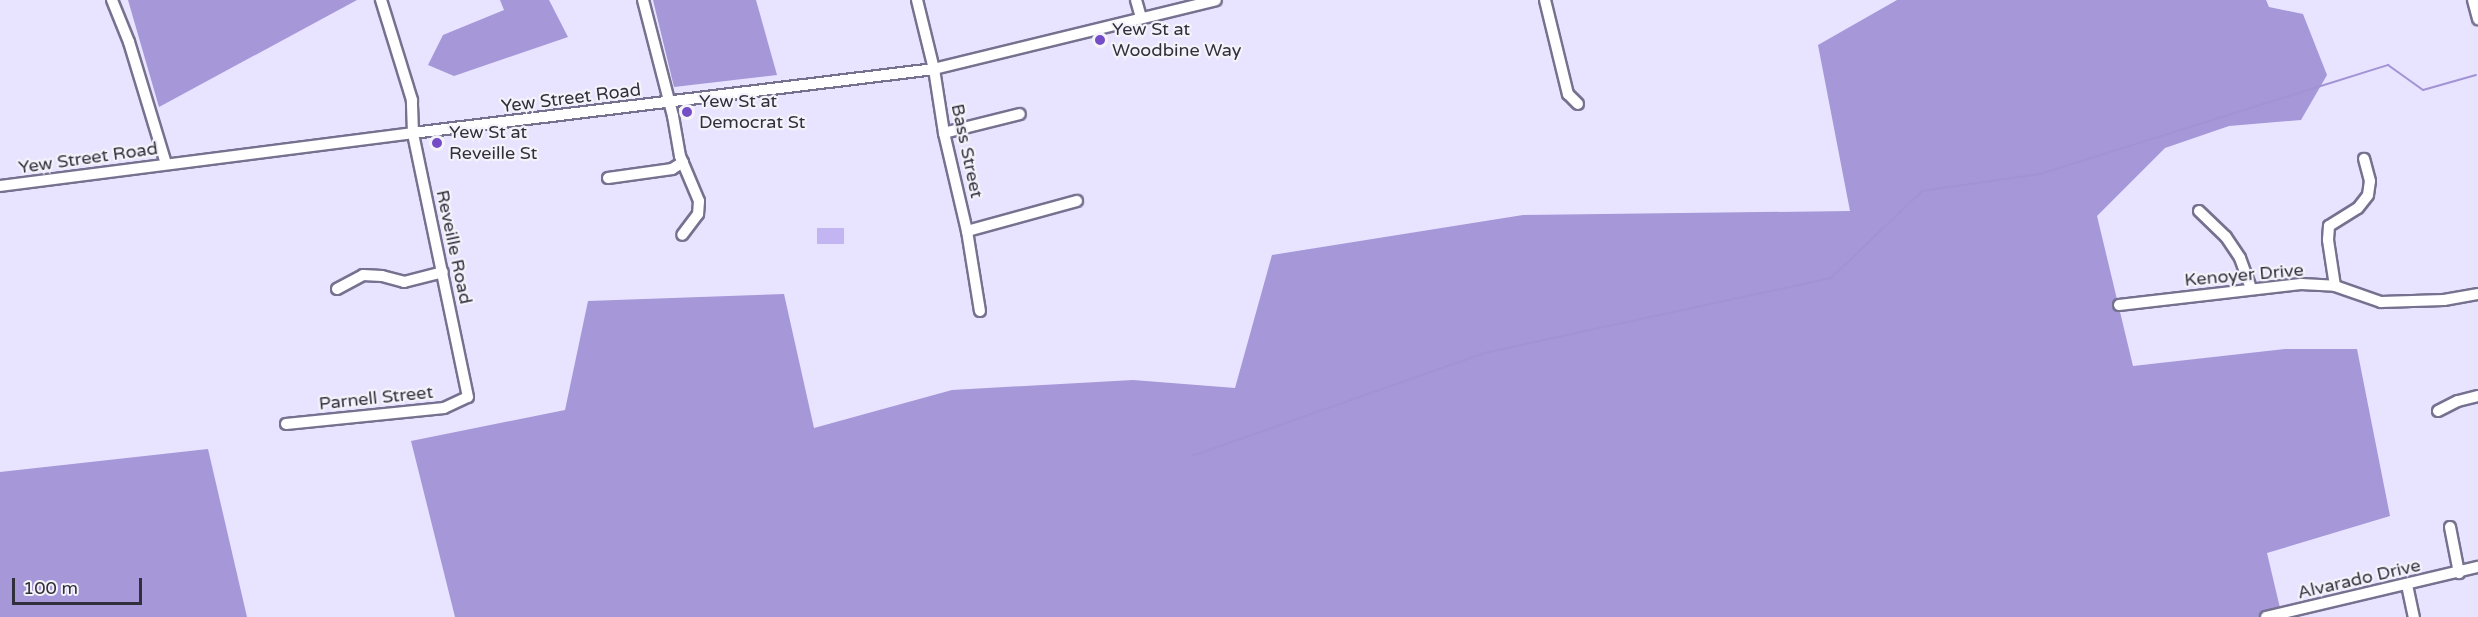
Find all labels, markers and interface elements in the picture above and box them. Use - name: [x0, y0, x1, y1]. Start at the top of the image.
- place label: Yew St at Woodbine Way: [1112, 19, 1241, 62]
- marker: Yew St at Woodbine Way: [1093, 33, 1107, 47]
- street label: Yew Street Road: [500, 79, 642, 117]
- place label: Yew St at Democrat St: [699, 91, 805, 134]
- street label: Bass Street: [946, 102, 988, 200]
- marker: Yew St at Democrat St: [680, 105, 694, 119]
- place label: Yew St at Reveille St: [449, 122, 537, 164]
- marker: Yew St at Reveille St: [430, 136, 444, 150]
- street label: Yew Street Road: [17, 138, 159, 178]
- street label: Reveille Road: [431, 188, 477, 306]
- street label: Kenoyer Drive: [2183, 259, 2305, 291]
- street label: Parnell Street: [318, 381, 434, 415]
- street label: Alvarado Drive: [2295, 554, 2423, 604]
- scale bar: [15, 566, 146, 604]
- text: 100 m: [23, 577, 78, 599]

